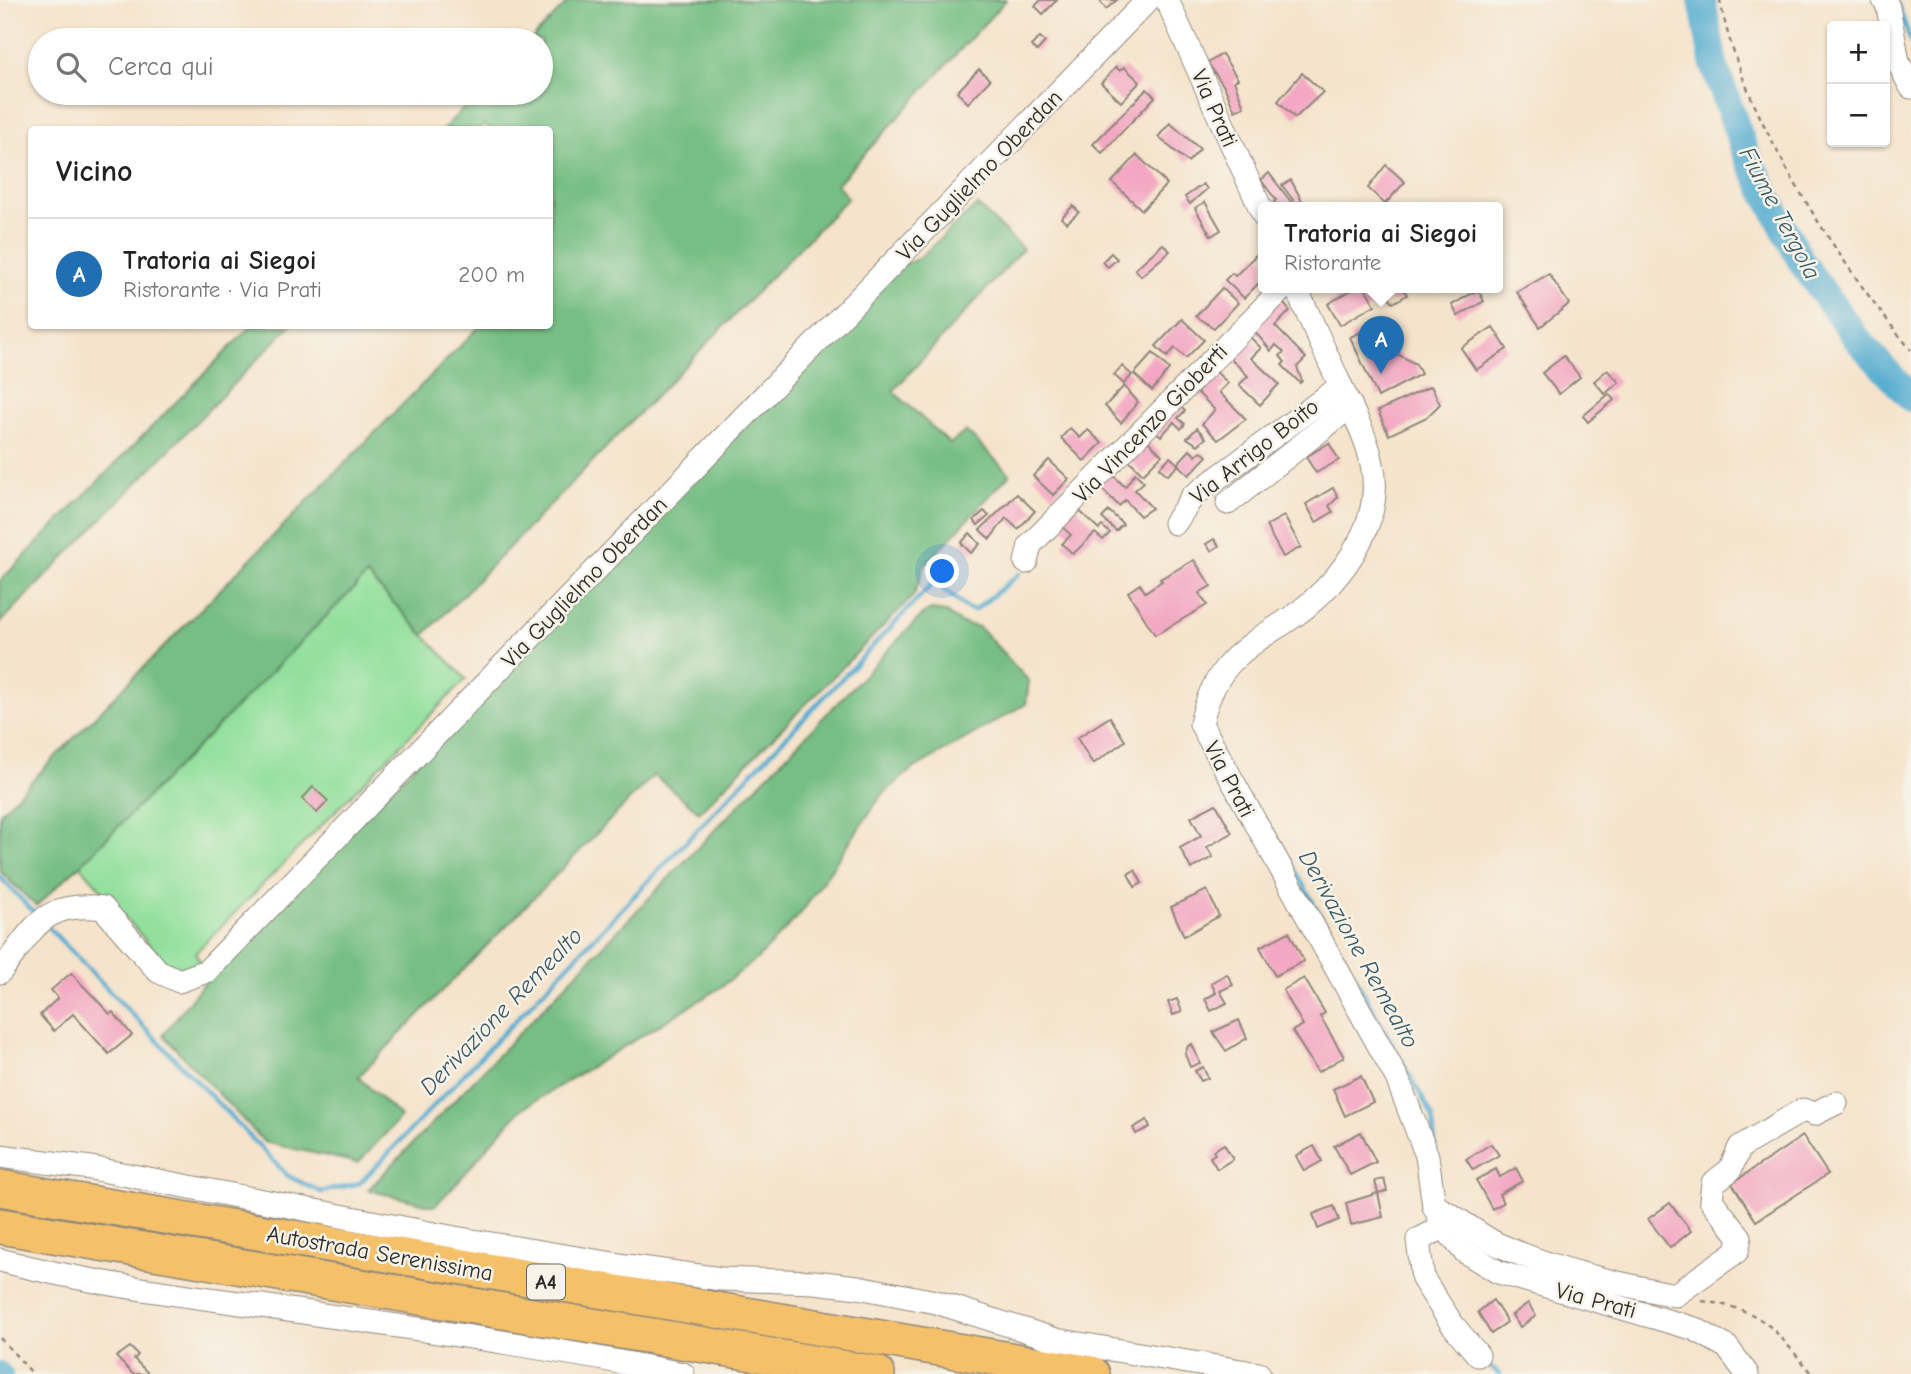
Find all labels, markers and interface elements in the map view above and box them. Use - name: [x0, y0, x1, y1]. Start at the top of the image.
- map controls: [1827, 21, 1890, 147]
- button: +: [1827, 21, 1890, 84]
- search box: [28, 28, 553, 105]
- icon: search: [52, 48, 90, 86]
- text: Cerca qui: [108, 52, 214, 82]
- street label: Via Prati: [1185, 65, 1244, 151]
- street label: Via Guglielmo Oberdan: [891, 84, 1068, 266]
- button: −: [1827, 84, 1890, 147]
- water label: Fiume Tergola: [1733, 142, 1827, 284]
- text: Vicino: [56, 154, 133, 189]
- popup: [1258, 202, 1503, 293]
- text: Tratoria ai Siegoi: [1284, 219, 1477, 249]
- text: Tratoria ai Siegoi: [123, 246, 316, 276]
- text: Ristorante: [1284, 249, 1381, 276]
- text: A: [73, 261, 85, 288]
- text: 200 m: [458, 261, 525, 288]
- text: Ristorante · Via Prati: [123, 276, 322, 303]
- pin: A: [1358, 316, 1404, 374]
- street label: Via Vincenzo Gioberti: [1067, 338, 1233, 508]
- street label: Via Arrigo Boito: [1185, 393, 1324, 510]
- street label: Via Guglielmo Oberdan: [496, 491, 673, 673]
- your location: [925, 554, 959, 588]
- street label: Via Prati: [1198, 737, 1261, 822]
- water label: Derivazione Remealto: [1293, 845, 1425, 1053]
- water label: Derivazione Remealto: [414, 922, 588, 1100]
- street label: Autostrada Serenissima: [265, 1220, 495, 1287]
- road number: A4: [527, 1264, 565, 1300]
- street label: Via Prati: [1553, 1277, 1639, 1324]

